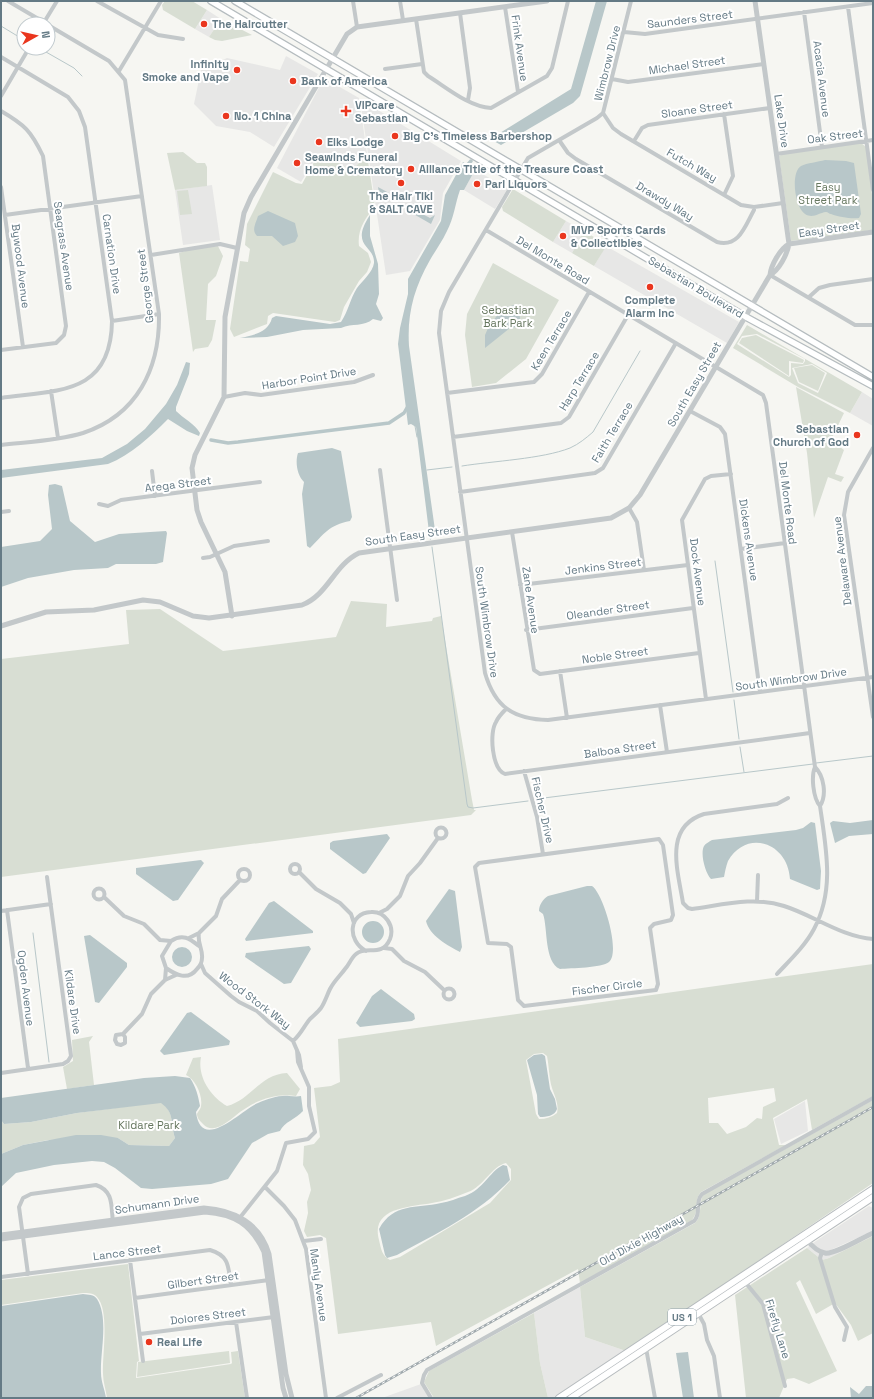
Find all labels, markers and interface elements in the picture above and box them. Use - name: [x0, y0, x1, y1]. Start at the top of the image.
- street label: Saunders Street: [646, 7, 734, 31]
- street label: Frink Avenue: [508, 14, 532, 82]
- north arrow: [16, 16, 56, 56]
- place label: The Haircutter: [212, 17, 288, 31]
- marker: The Haircutter: [199, 19, 209, 29]
- street label: Wimbrow Drive: [591, 24, 623, 102]
- text: N: [38, 30, 53, 39]
- street label: Acacia Avenue: [810, 40, 834, 118]
- street label: Michael Street: [648, 53, 726, 77]
- place label: Infinity Smoke and Vape: [142, 57, 229, 84]
- marker: Infinity Smoke and Vape: [232, 65, 242, 75]
- place label: Bank of America: [301, 74, 388, 88]
- marker: Bank of America: [288, 76, 298, 86]
- street label: Lake Drive: [771, 93, 793, 149]
- street label: Sloane Street: [660, 97, 734, 121]
- place label: VIPcare Sebastian: [355, 98, 408, 125]
- marker: VIPcare Sebastian: [340, 105, 352, 117]
- place label: No. 1 China: [234, 109, 292, 123]
- marker: No. 1 China: [221, 111, 231, 121]
- street label: Oak Street: [806, 126, 864, 146]
- place label: Big C's Timeless Barbershop: [403, 129, 552, 143]
- marker: Big C's Timeless Barbershop: [390, 131, 400, 141]
- place label: Elks Lodge: [327, 135, 384, 149]
- marker: Elks Lodge: [314, 137, 324, 147]
- street label: Futch Way: [664, 145, 720, 185]
- place label: Seawinds Funeral Home & Crematory: [305, 150, 402, 177]
- marker: Seawinds Funeral Home & Crematory: [292, 158, 302, 168]
- place label: Alliance Title of the Treasure Coast: [419, 162, 603, 176]
- marker: Alliance Title of the Treasure Coast: [406, 164, 416, 174]
- place label: Pari Liquors: [485, 177, 548, 191]
- marker: The Hair Tiki & SALT CAVE: [396, 178, 406, 188]
- street label: Drawdy Way: [633, 178, 697, 224]
- marker: Pari Liquors: [472, 179, 482, 189]
- park label: Easy Street Park: [798, 180, 858, 207]
- place label: The Hair Tiki & SALT CAVE: [369, 189, 433, 216]
- street label: Seagrass Avenue: [51, 201, 77, 291]
- street label: Carnation Drive: [99, 213, 125, 295]
- street label: Easy Street: [798, 218, 860, 240]
- street label: Bywood Avenue: [9, 223, 33, 309]
- place label: MVP Sports Cards & Collectibles: [571, 223, 666, 250]
- marker: MVP Sports Cards & Collectibles: [558, 231, 568, 241]
- street label: Del Monte Road: [514, 233, 592, 287]
- street label: George Street: [134, 248, 156, 324]
- street label: Sebastian Boulevard: [646, 253, 746, 321]
- marker: Complete Alarm Inc: [645, 282, 655, 292]
- place label: Complete Alarm Inc: [625, 293, 675, 320]
- park label: Sebastian Bark Park: [481, 303, 535, 330]
- street label: Keen Terrace: [527, 307, 575, 373]
- street label: South Easy Street: [664, 339, 724, 429]
- street label: Harp Terrace: [556, 349, 602, 413]
- street label: Harbor Point Drive: [261, 364, 357, 392]
- street label: Faith Terrace: [588, 399, 636, 465]
- place label: Sebastian Church of God: [773, 422, 849, 449]
- marker: Sebastian Church of God: [852, 430, 862, 440]
- street label: Del Monte Road: [776, 461, 800, 545]
- street label: Arega Street: [144, 473, 212, 495]
- street label: Dickens Avenue: [736, 498, 762, 582]
- street label: Delaware Avenue: [830, 516, 854, 606]
- street label: South Easy Street: [364, 521, 462, 549]
- street label: Dock Avenue: [687, 537, 709, 607]
- street label: Jenkins Street: [564, 554, 642, 578]
- street label: South Wimbrow Drive: [472, 565, 502, 679]
- street label: Zane Avenue: [519, 566, 543, 634]
- street label: Oleander Street: [566, 597, 650, 623]
- street label: Noble Street: [581, 643, 649, 667]
- street label: South Wimbrow Drive: [734, 664, 848, 694]
- street label: Balboa Street: [583, 737, 657, 761]
- street label: Fischer Drive: [529, 775, 557, 845]
- street label: Ogden Avenue: [14, 949, 38, 1027]
- street label: Wood Stork Way: [216, 968, 294, 1032]
- street label: Kildare Drive: [62, 969, 84, 1035]
- street label: Fischer Circle: [571, 976, 643, 998]
- park label: Kildare Park: [118, 1118, 180, 1132]
- street label: Schumann Drive: [114, 1191, 200, 1217]
- street label: Old Dixie Highway: [597, 1211, 685, 1269]
- street label: Lance Street: [92, 1241, 162, 1263]
- street label: Manly Avenue: [307, 1248, 331, 1322]
- street label: Gilbert Street: [166, 1268, 240, 1292]
- street label: Firefly Lane: [762, 1298, 794, 1360]
- street label: Dolores Street: [169, 1304, 247, 1328]
- road number: US 1: [668, 1309, 696, 1325]
- place label: Real Life: [157, 1335, 202, 1349]
- marker: Real Life: [144, 1337, 154, 1347]

